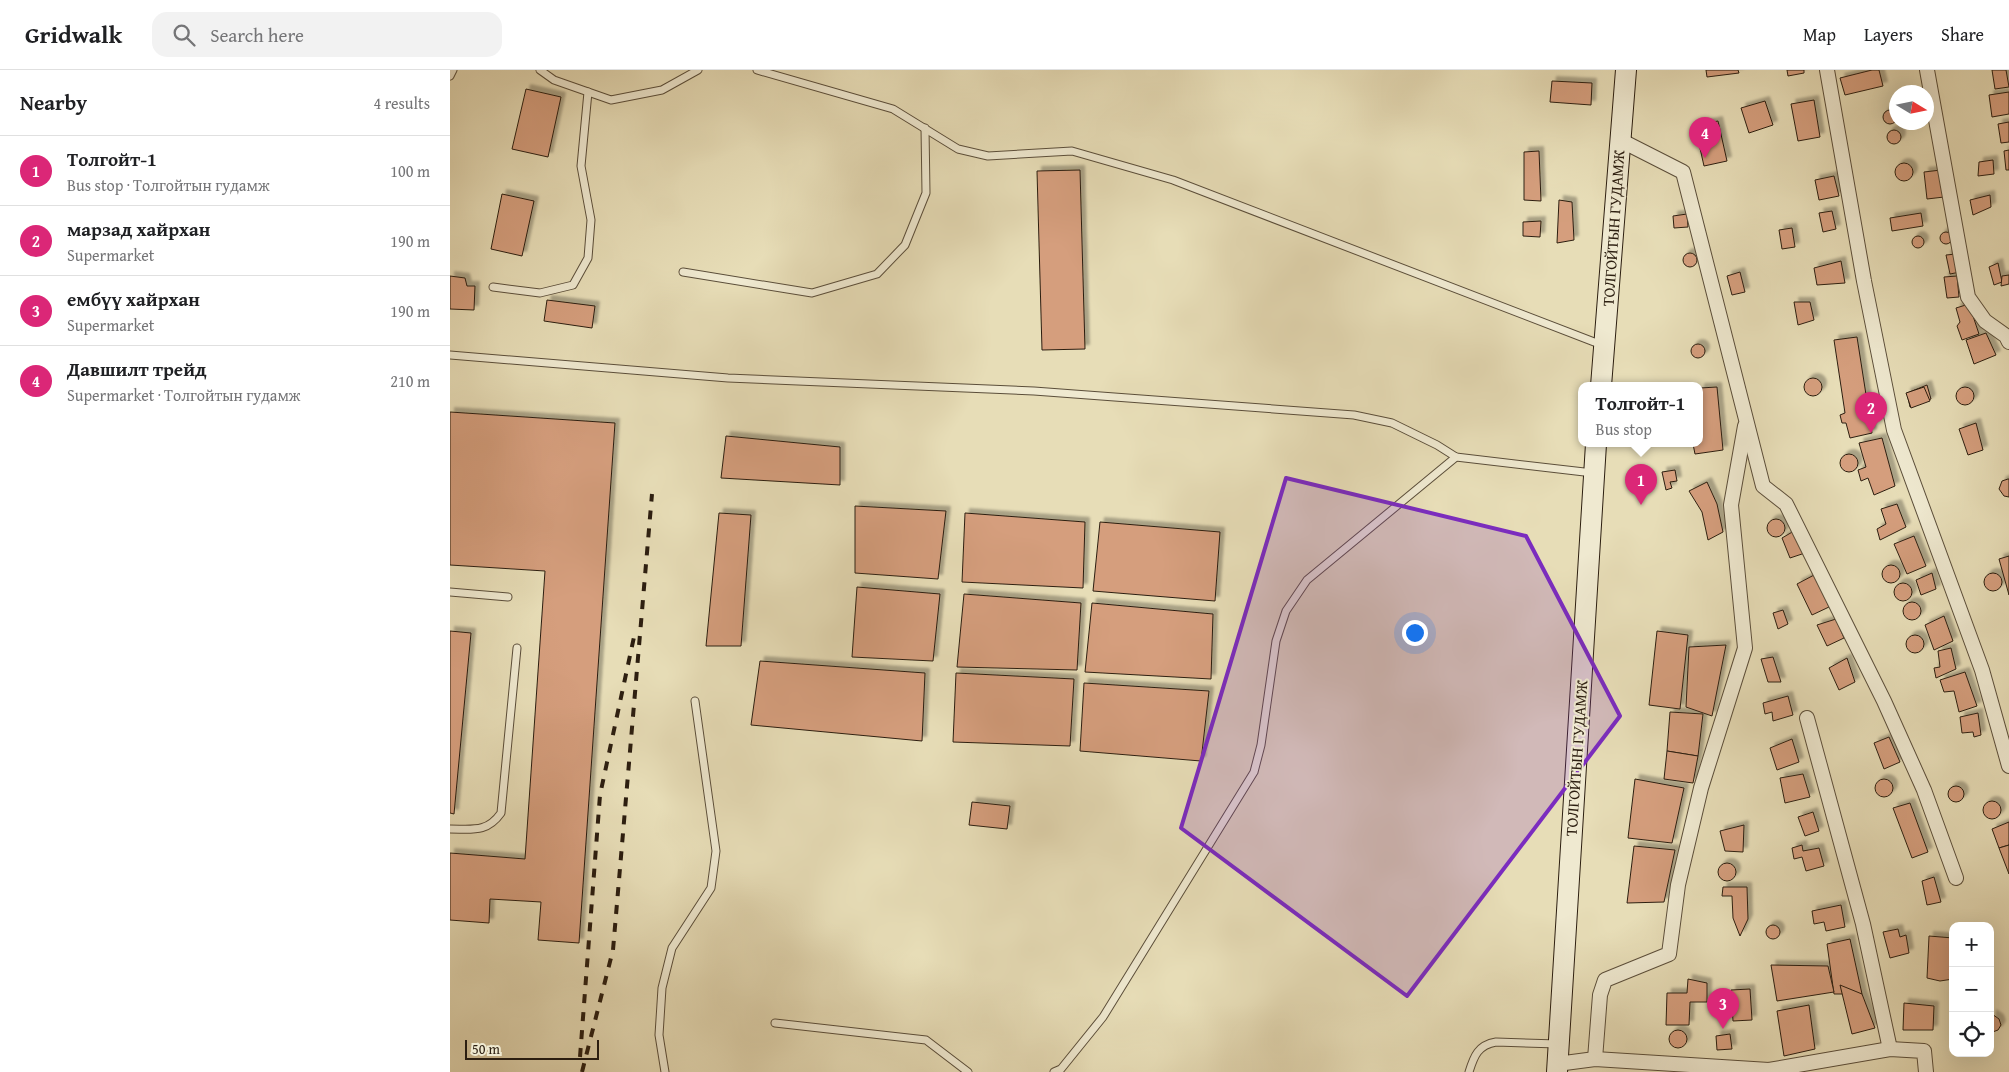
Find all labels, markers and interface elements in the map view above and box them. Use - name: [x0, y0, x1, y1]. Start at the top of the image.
- search box: [152, 12, 502, 57]
- text: Gridwalk: [25, 17, 122, 52]
- icon: search: [170, 21, 198, 49]
- text: Search here: [210, 21, 304, 49]
- text: Map: [1803, 21, 1836, 48]
- text: Layers: [1864, 21, 1913, 48]
- text: Share: [1941, 21, 1984, 48]
- north arrow: [1889, 85, 1934, 130]
- text: Nearby: [20, 87, 87, 118]
- text: 4 results: [373, 91, 430, 115]
- pin: 4: [1689, 117, 1721, 158]
- text: Толгойт-1: [67, 145, 157, 173]
- street label: ТОЛГОЙТЫН ГУДАМЖ: [1596, 148, 1630, 307]
- text: 1: [32, 159, 40, 183]
- text: 100 m: [390, 159, 430, 183]
- text: Bus stop · Толгойтын гудамж: [67, 173, 270, 197]
- text: марзад хайрхан: [67, 215, 210, 243]
- text: 2: [32, 229, 40, 253]
- text: 190 m: [390, 229, 430, 253]
- text: Supermarket: [67, 243, 154, 267]
- text: ембүү хайрхан: [67, 285, 200, 313]
- text: 3: [32, 299, 40, 323]
- text: 190 m: [390, 299, 430, 323]
- text: Supermarket: [67, 313, 154, 337]
- text: Давшилт трейд: [67, 355, 207, 383]
- text: 4: [32, 369, 40, 393]
- text: 210 m: [390, 369, 430, 393]
- popup: [1578, 382, 1703, 447]
- text: Supermarket · Толгойтын гудамж: [67, 383, 301, 407]
- text: Толгойт-1: [1596, 389, 1685, 417]
- pin: 2: [1855, 392, 1887, 433]
- text: Bus stop: [1596, 417, 1652, 441]
- pin: 1: [1625, 464, 1657, 505]
- your location: [1402, 620, 1428, 646]
- street label: ТОЛГОЙТЫН ГУДАМЖ: [1559, 678, 1593, 837]
- map controls: [1949, 922, 1994, 1057]
- button: +: [1949, 922, 1994, 967]
- button: −: [1949, 967, 1994, 1012]
- pin: 3: [1707, 988, 1739, 1029]
- button: locate: [1949, 1012, 1994, 1057]
- scale bar: [465, 1037, 599, 1060]
- text: 50 m: [472, 1039, 500, 1059]

